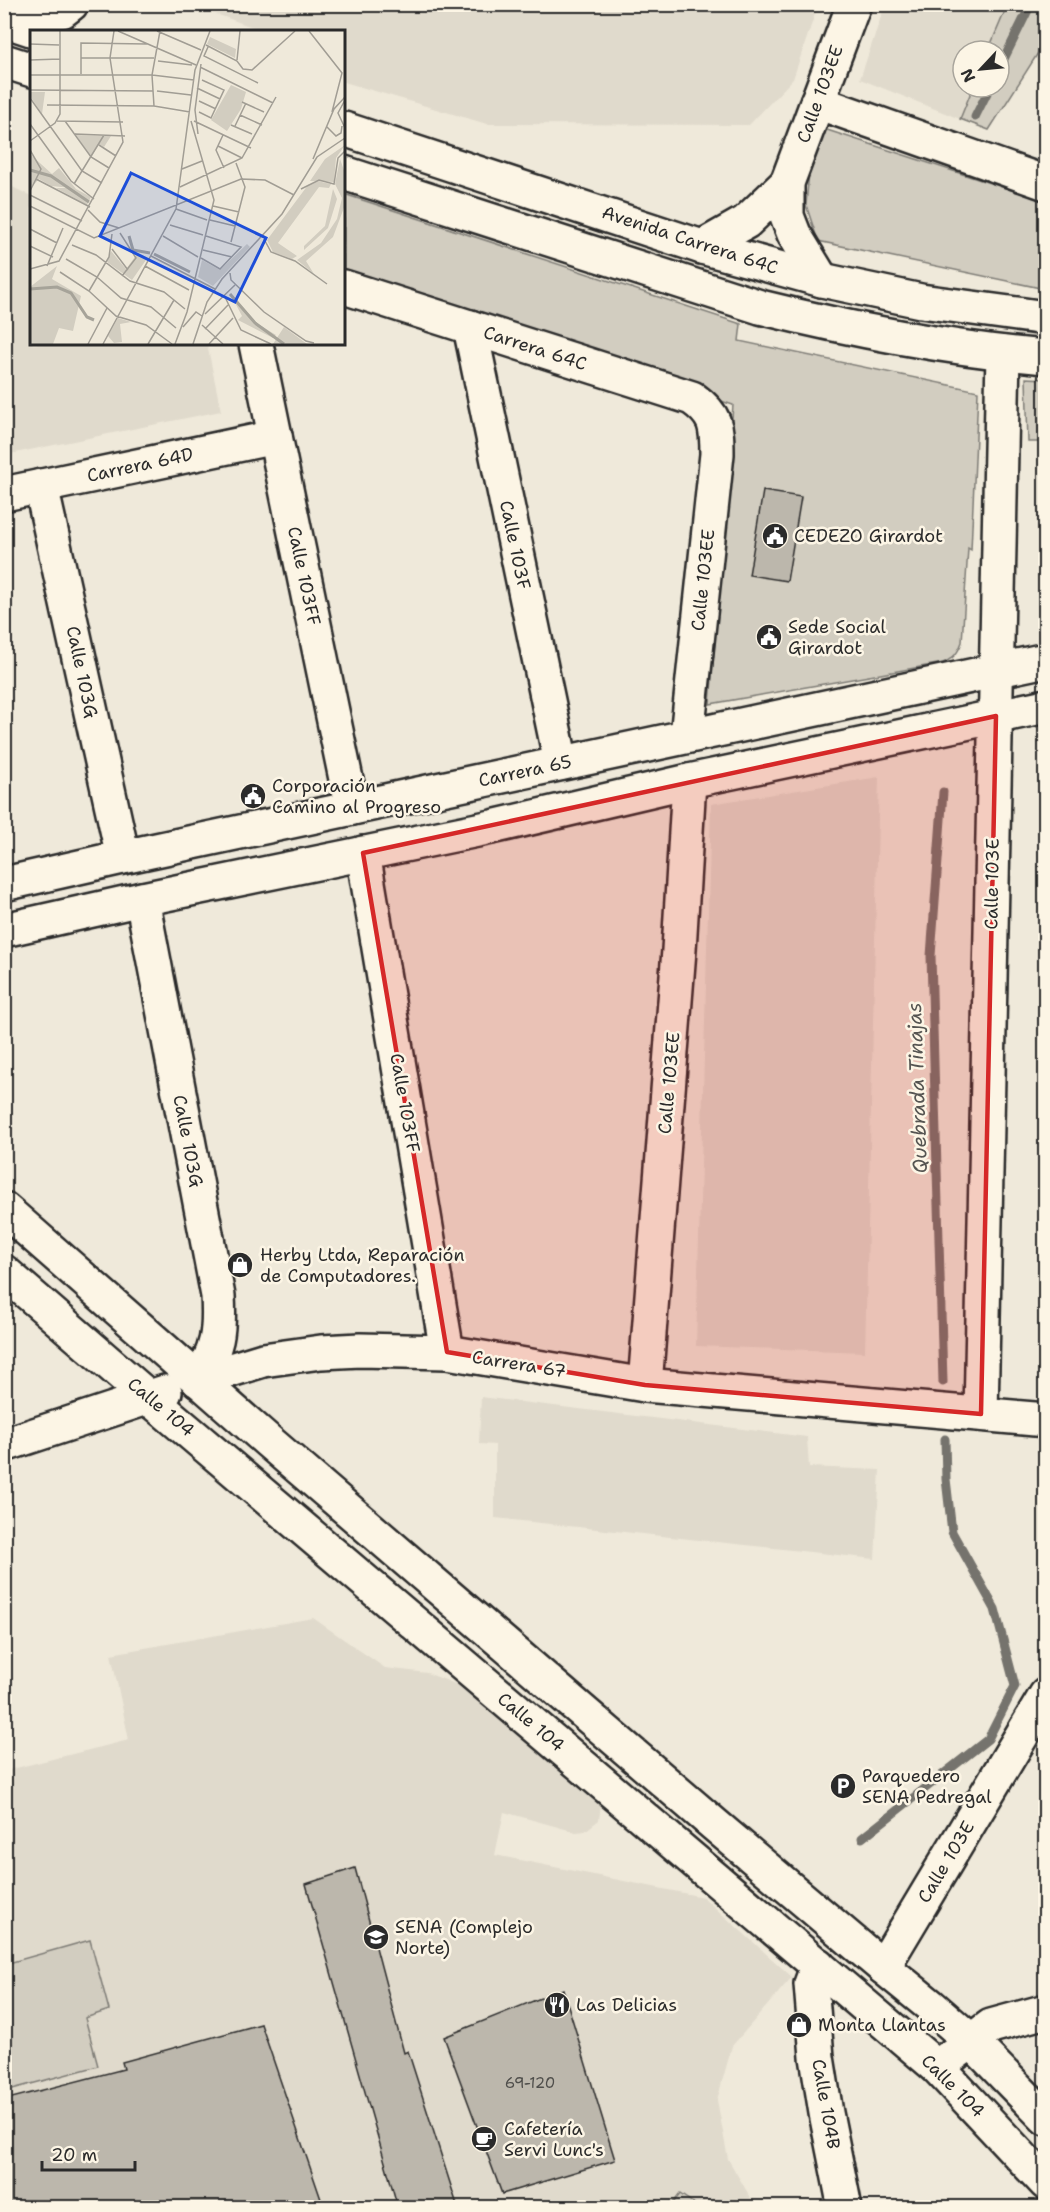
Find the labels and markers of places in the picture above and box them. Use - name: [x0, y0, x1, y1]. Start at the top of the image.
- public building icon: CEDEZO Girardot: [760, 521, 790, 551]
- place label: CEDEZO Girardot: [794, 524, 943, 548]
- place label: Sede Social Girardot: [788, 615, 887, 660]
- public building icon: Sede Social Girardot: [754, 622, 784, 652]
- place label: Corporación Camino al Progreso: [272, 774, 441, 819]
- public building icon: Corporación Camino al Progreso: [238, 781, 268, 811]
- place label: Herby Ltda, Reparación de Computadores.: [260, 1243, 464, 1288]
- shop icon: Herby Ltda, Reparación de Computadores.: [225, 1250, 255, 1280]
- place label: Parquedero SENA Pedregal: [862, 1764, 992, 1809]
- parking icon: Parquedero SENA Pedregal: [828, 1771, 858, 1801]
- place label: SENA (Complejo Norte): [395, 1915, 533, 1960]
- school or university icon: SENA (Complejo Norte): [361, 1922, 391, 1952]
- restaurant icon: Las Delicias: [542, 1990, 572, 2020]
- place label: Las Delicias: [576, 1993, 677, 2017]
- shop icon: Monta Llantas: [784, 2010, 814, 2040]
- place label: Monta Llantas: [818, 2013, 946, 2037]
- place label: Cafetería Servi Lunc's: [504, 2117, 604, 2162]
- cafe icon: Cafetería Servi Lunc's: [469, 2124, 499, 2154]

